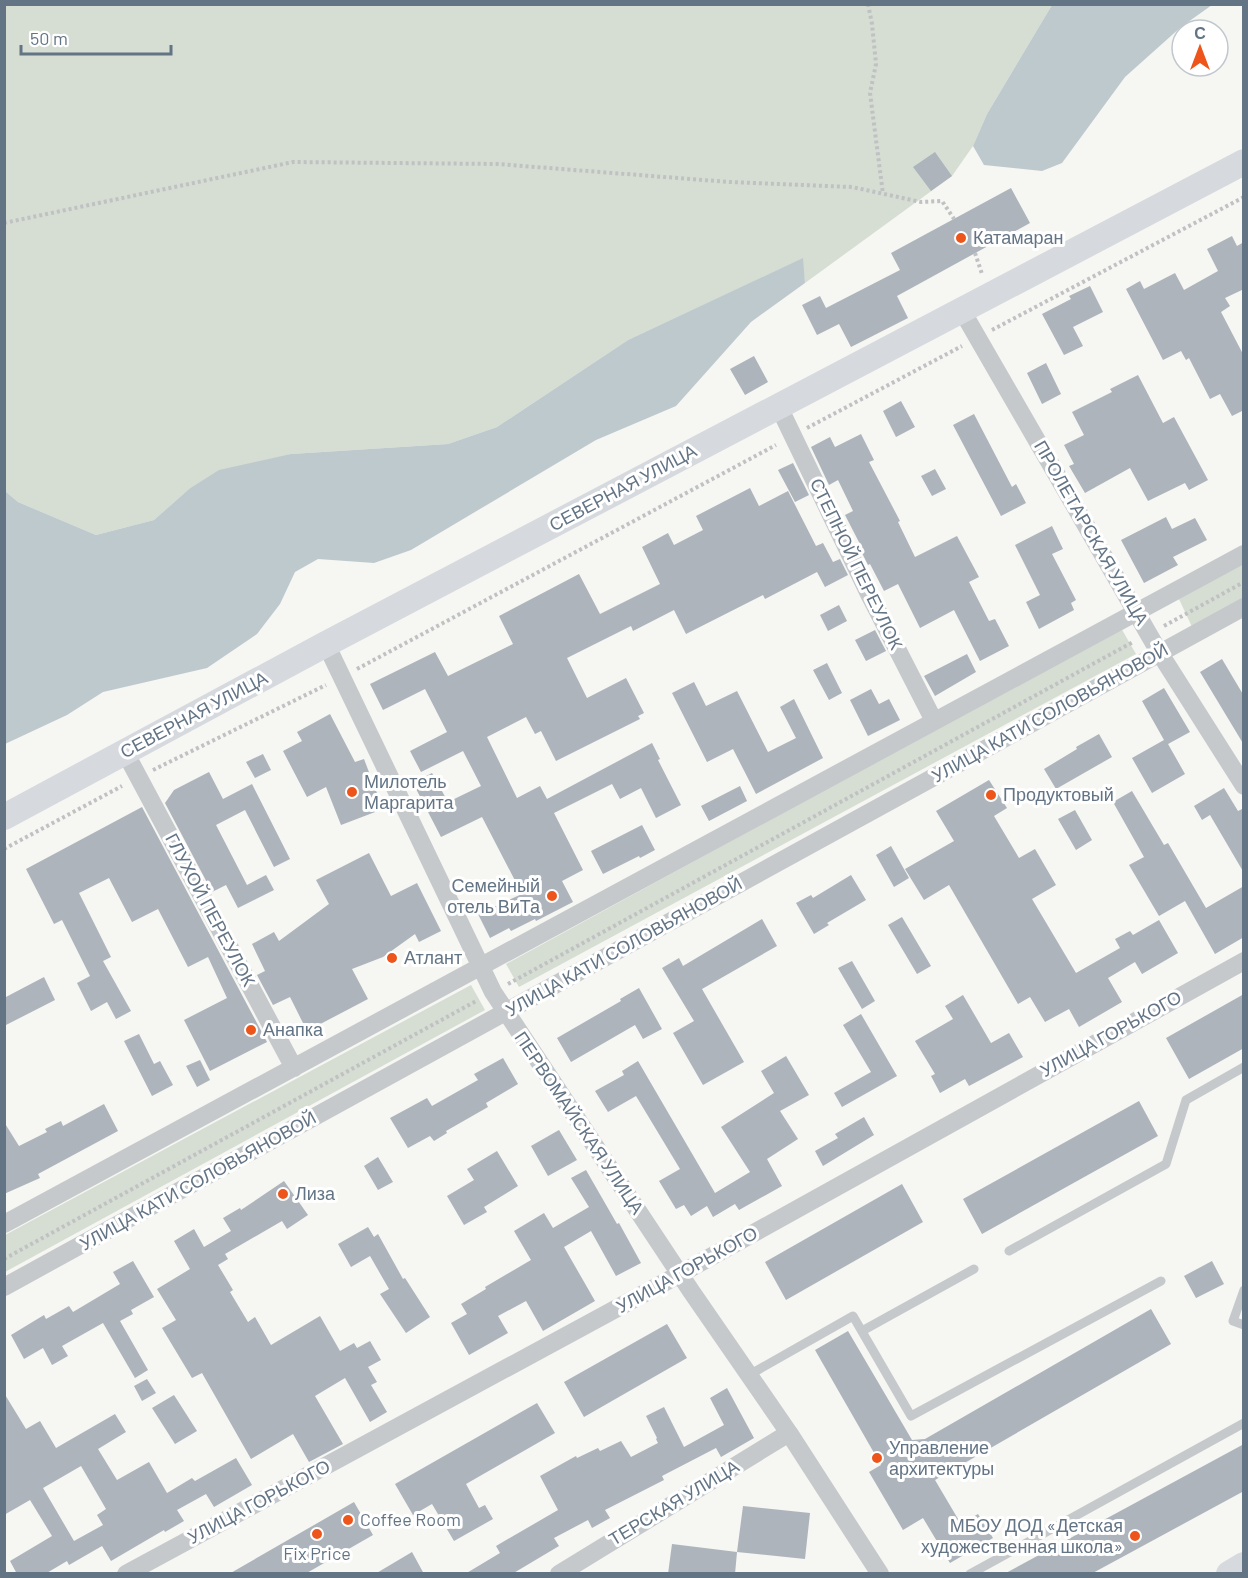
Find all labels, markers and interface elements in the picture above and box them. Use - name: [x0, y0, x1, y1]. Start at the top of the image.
- scale bar: [21, 18, 171, 56]
- north arrow: [1170, 18, 1230, 78]
- text: С: [1194, 23, 1206, 42]
- text: 50 m: [30, 27, 68, 49]
- place label: Катамаран: [973, 226, 1064, 248]
- marker: Катамаран: [954, 231, 968, 245]
- street label: ПРОЛЕТАРСКАЯ УЛИЦА: [1030, 436, 1154, 629]
- street label: СЕВЕРНАЯ УЛИЦА: [545, 439, 700, 535]
- street label: СТЕПНОЙ ПЕРЕУЛОК: [806, 474, 908, 653]
- street label: УЛИЦА КАТИ СОЛОВЬЯНОВОЙ: [928, 638, 1171, 786]
- street label: СЕВЕРНАЯ УЛИЦА: [116, 666, 271, 762]
- place label: Милотель Маргарита: [364, 770, 455, 813]
- place label: Продуктовый: [1003, 783, 1114, 805]
- marker: Милотель Маргарита: [345, 785, 359, 799]
- marker: Продуктовый: [984, 788, 998, 802]
- street label: ГЛУХОЙ ПЕРЕУЛОК: [161, 829, 261, 990]
- street label: УЛИЦА КАТИ СОЛОВЬЯНОВОЙ: [502, 872, 745, 1020]
- place label: Семейный отель ВиТа: [447, 874, 541, 917]
- marker: Семейный отель ВиТа: [545, 889, 559, 903]
- place label: Атлант: [404, 946, 462, 968]
- marker: Атлант: [385, 951, 399, 965]
- street label: УЛИЦА ГОРЬКОГО: [1036, 985, 1185, 1081]
- place label: Анапка: [263, 1018, 324, 1040]
- marker: Анапка: [244, 1023, 258, 1037]
- street label: ПЕРВОМАЙСКАЯ УЛИЦА: [511, 1027, 649, 1218]
- street label: УЛИЦА КАТИ СОЛОВЬЯНОВОЙ: [76, 1106, 319, 1254]
- place label: Лиза: [295, 1182, 336, 1204]
- marker: Лиза: [276, 1187, 290, 1201]
- street label: УЛИЦА ГОРЬКОГО: [612, 1221, 761, 1317]
- place label: Управление архитектуры: [889, 1436, 994, 1479]
- marker: Управление архитектуры: [870, 1451, 884, 1465]
- street label: УЛИЦА ГОРЬКОГО: [184, 1454, 333, 1548]
- street label: ТЕРСКАЯ УЛИЦА: [604, 1455, 743, 1550]
- place label: Coffee Room: [360, 1508, 461, 1530]
- marker: Coffee Room: [341, 1513, 355, 1527]
- place label: МБОУ ДОД «Детская художественная школа»: [921, 1514, 1123, 1557]
- marker: Fix Price: [310, 1527, 324, 1541]
- marker: МБОУ ДОД «Детская художественная школа»: [1128, 1529, 1142, 1543]
- place label: Fix Price: [283, 1542, 351, 1564]

